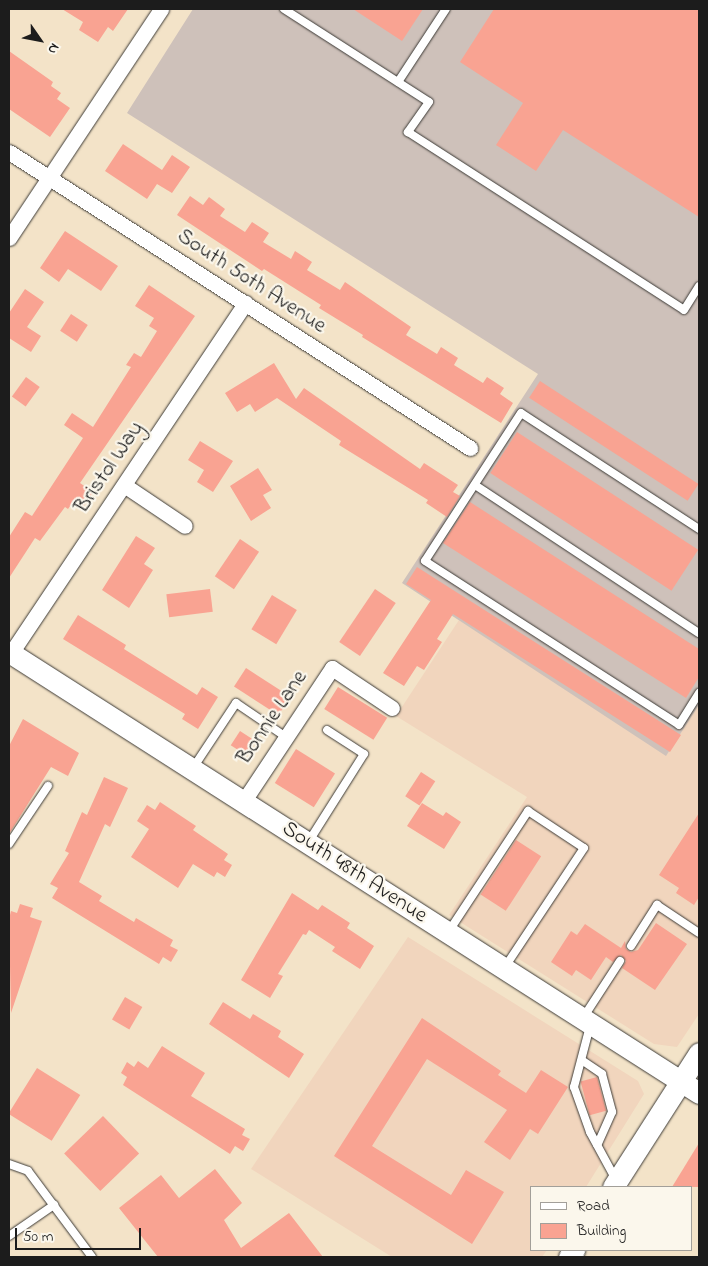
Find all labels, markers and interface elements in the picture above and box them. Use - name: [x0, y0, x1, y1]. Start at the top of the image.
- north arrow: [15, 15, 65, 65]
- text: N: [42, 39, 64, 58]
- street label: South 50th Avenue: [171, 224, 331, 340]
- street label: Bristol Way: [70, 417, 150, 519]
- street label: Bonnie Lane: [232, 666, 314, 770]
- street label: South 48th Avenue: [276, 816, 432, 930]
- legend: [530, 1186, 693, 1251]
- text: Road: [577, 1195, 610, 1217]
- scale bar: [18, 1218, 144, 1250]
- text: Building: [577, 1220, 626, 1242]
- text: 50 m: [23, 1226, 53, 1248]

